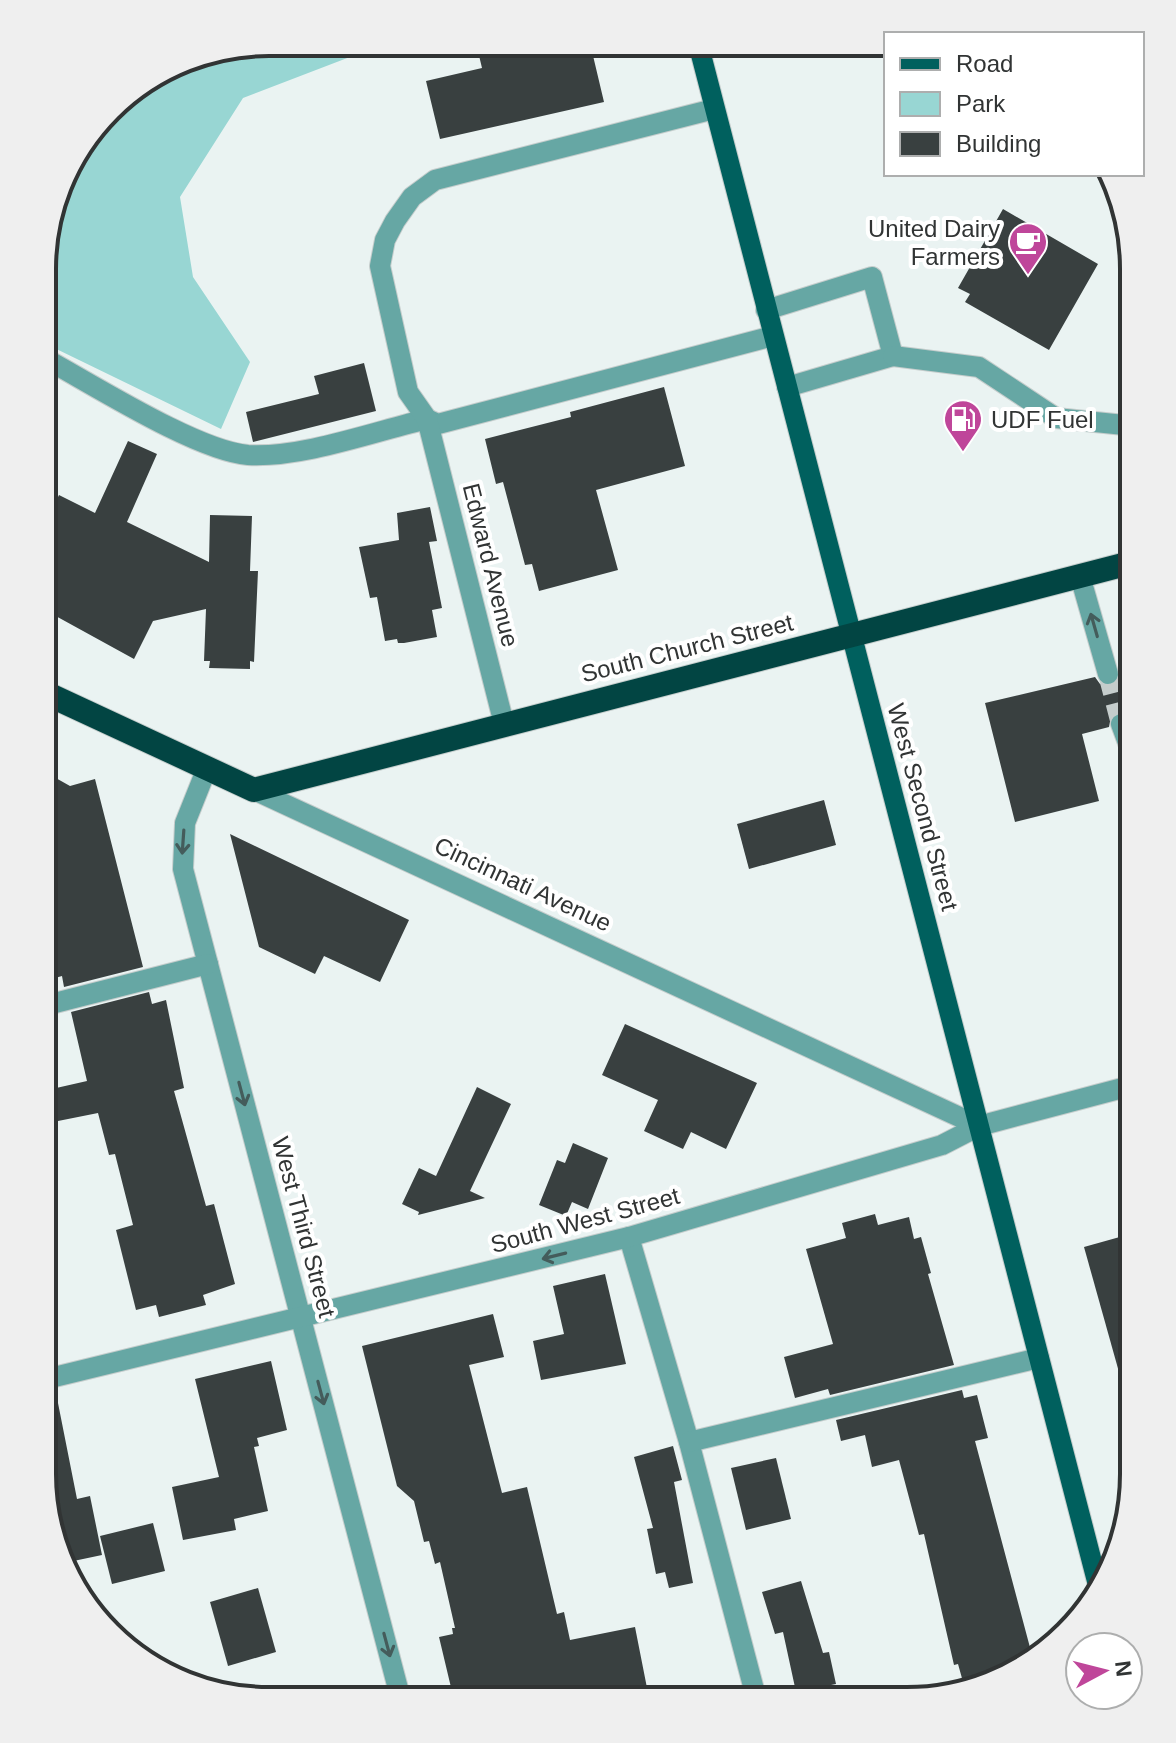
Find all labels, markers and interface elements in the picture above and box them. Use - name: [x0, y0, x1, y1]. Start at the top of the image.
- legend: [884, 32, 1144, 176]
- text: Road: [956, 50, 1013, 77]
- text: Park: [956, 90, 1006, 117]
- text: Building: [956, 130, 1041, 157]
- place label: United Dairy Farmers: [868, 215, 1000, 270]
- cafe icon: United Dairy Farmers: [1007, 221, 1049, 276]
- fuel station icon: UDF Fuel: [942, 398, 984, 453]
- place label: UDF Fuel: [991, 406, 1094, 433]
- street label: Edward Avenue: [458, 480, 524, 650]
- street label: South Church Street: [578, 609, 796, 687]
- one-way arrow: [1085, 613, 1100, 639]
- street label: West Second Street: [882, 701, 964, 914]
- one-way arrow: [175, 828, 190, 855]
- street label: Cincinnati Avenue: [430, 831, 616, 937]
- one-way arrow: [236, 1081, 251, 1107]
- street label: West Third Street: [267, 1134, 341, 1321]
- street label: South West Street: [488, 1182, 683, 1258]
- one-way arrow: [541, 1249, 567, 1264]
- one-way arrow: [315, 1380, 330, 1405]
- one-way arrow: [380, 1631, 395, 1657]
- north arrow: [1064, 1631, 1144, 1711]
- text: N: [1110, 1659, 1137, 1678]

